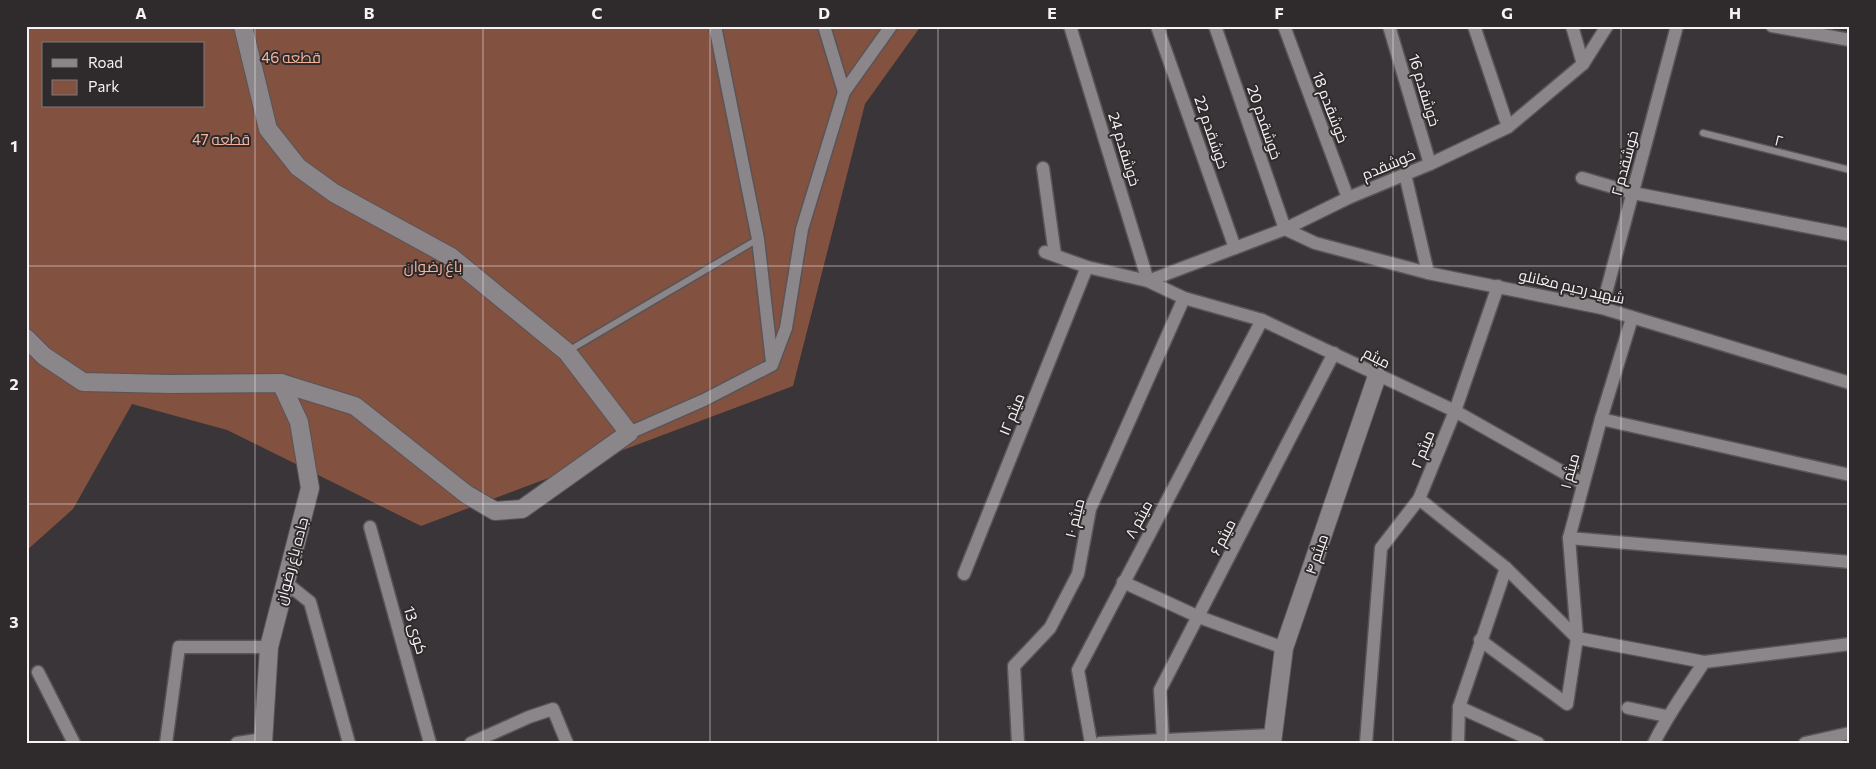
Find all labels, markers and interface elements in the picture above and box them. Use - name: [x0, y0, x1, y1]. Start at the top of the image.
- text: A: [135, 3, 147, 22]
- text: B: [364, 3, 375, 22]
- text: C: [592, 3, 603, 22]
- text: D: [818, 3, 830, 22]
- text: E: [1047, 3, 1057, 22]
- text: F: [1274, 3, 1284, 22]
- text: G: [1501, 3, 1513, 22]
- text: H: [1729, 3, 1741, 22]
- legend: [42, 42, 205, 108]
- park label: قطعه 46: [261, 48, 321, 66]
- street label: خوشقدم 16: [1404, 52, 1445, 129]
- text: Road: [88, 53, 123, 71]
- street label: خوشقدم 18: [1307, 69, 1353, 146]
- text: Park: [88, 77, 119, 95]
- street label: خوشقدم 20: [1242, 82, 1286, 162]
- street label: خوشقدم 22: [1189, 93, 1233, 171]
- street label: خوشقدم 24: [1103, 110, 1145, 189]
- street label: ۲ خوشقدم: [1607, 128, 1643, 198]
- park label: قطعه 47: [192, 130, 250, 148]
- street label: ۲: [1773, 130, 1785, 150]
- text: 1: [10, 136, 18, 155]
- street label: خوشقدم: [1359, 145, 1418, 185]
- park label: باغ رضوان: [404, 257, 462, 278]
- street label: شهید رحیم مغانلو: [1517, 265, 1627, 309]
- street label: میثم: [1359, 343, 1394, 373]
- text: 2: [9, 374, 19, 393]
- street label: ۱۲ میثم: [994, 390, 1029, 438]
- street label: ۲ میثم: [1406, 427, 1440, 471]
- street label: ۱ میثم: [1556, 451, 1584, 491]
- street label: ۱۰ میثم: [1060, 497, 1089, 540]
- street label: ۸ میثم: [1121, 497, 1157, 542]
- street label: جاده باغ رضوان: [271, 515, 314, 608]
- street label: ۶ میثم: [1205, 516, 1241, 559]
- street label: ۴ میثم: [1301, 532, 1333, 577]
- street label: کوی 13: [399, 604, 431, 657]
- text: 3: [9, 612, 19, 631]

